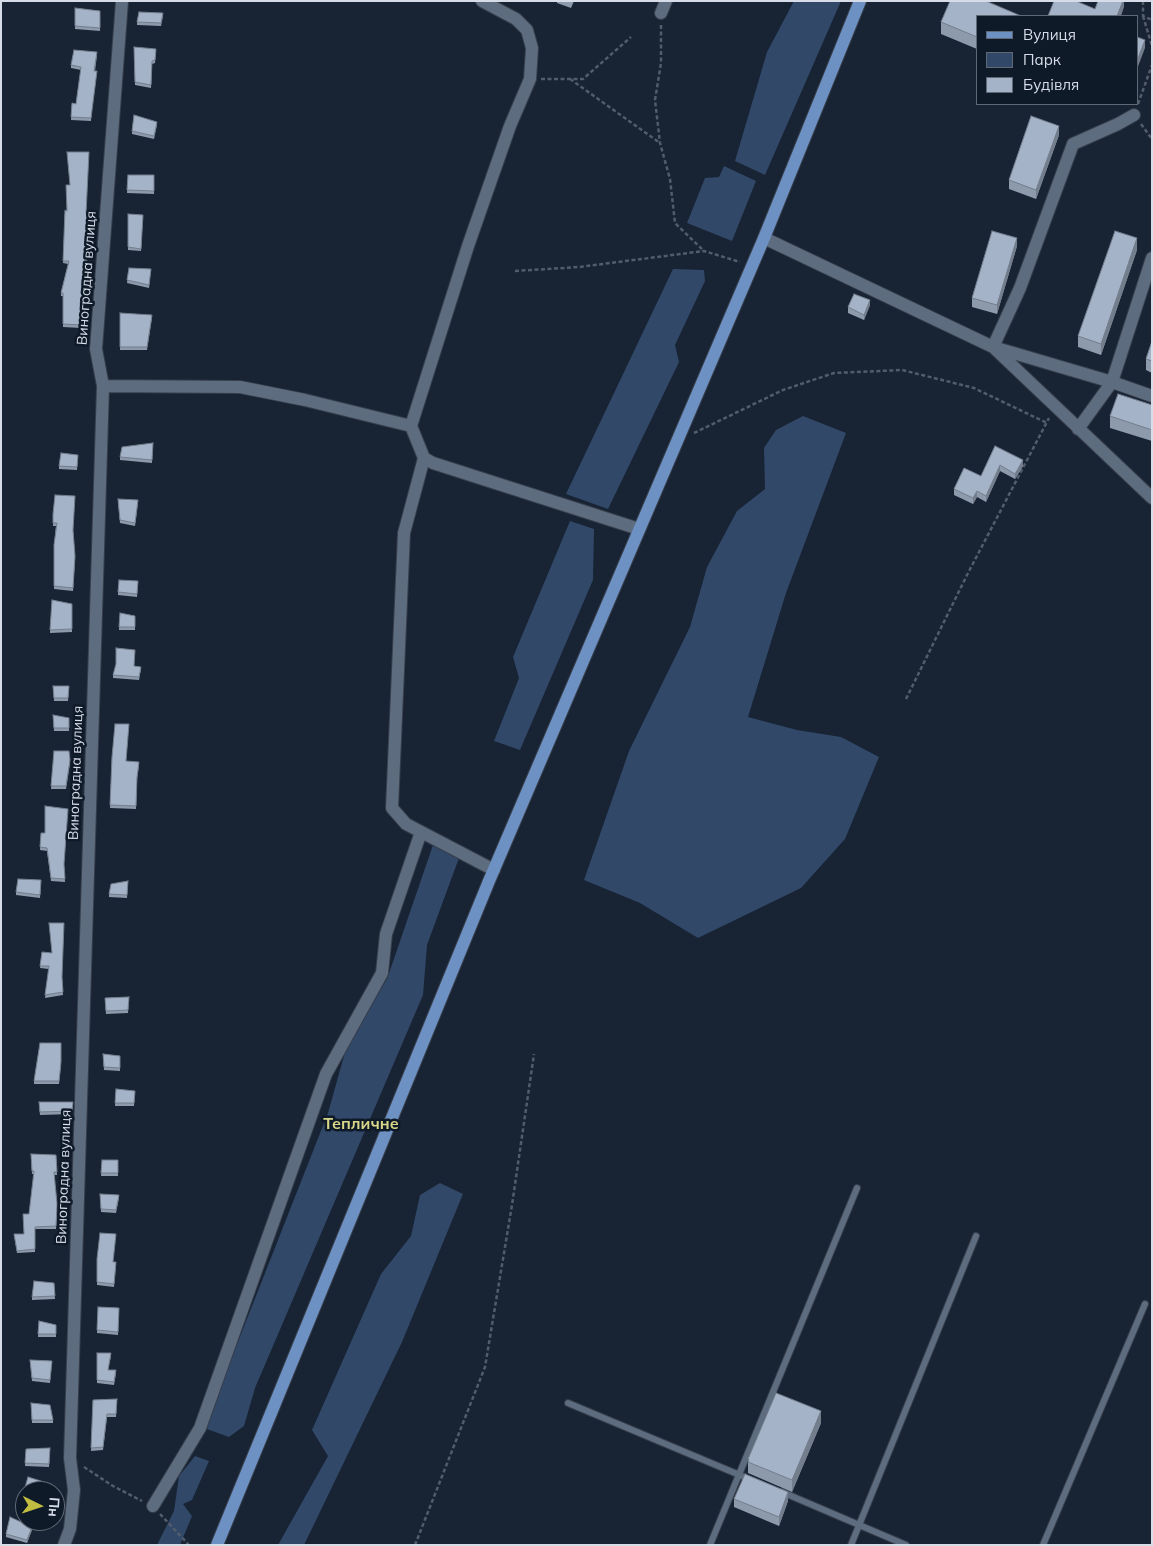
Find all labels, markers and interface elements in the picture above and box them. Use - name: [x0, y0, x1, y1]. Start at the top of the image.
- legend: [976, 15, 1138, 105]
- text: Вулиця: [1023, 25, 1076, 44]
- text: Парк: [1023, 50, 1061, 69]
- text: Будівля: [1023, 75, 1079, 94]
- street label: Виноградна вулиця: [74, 210, 100, 346]
- street label: Виноградна вулиця: [65, 705, 87, 841]
- street label: Виноградна вулиця: [53, 1109, 75, 1245]
- district label: Тепличне: [323, 1114, 399, 1134]
- north arrow: [15, 1481, 65, 1531]
- text: Пн: [44, 1497, 64, 1517]

